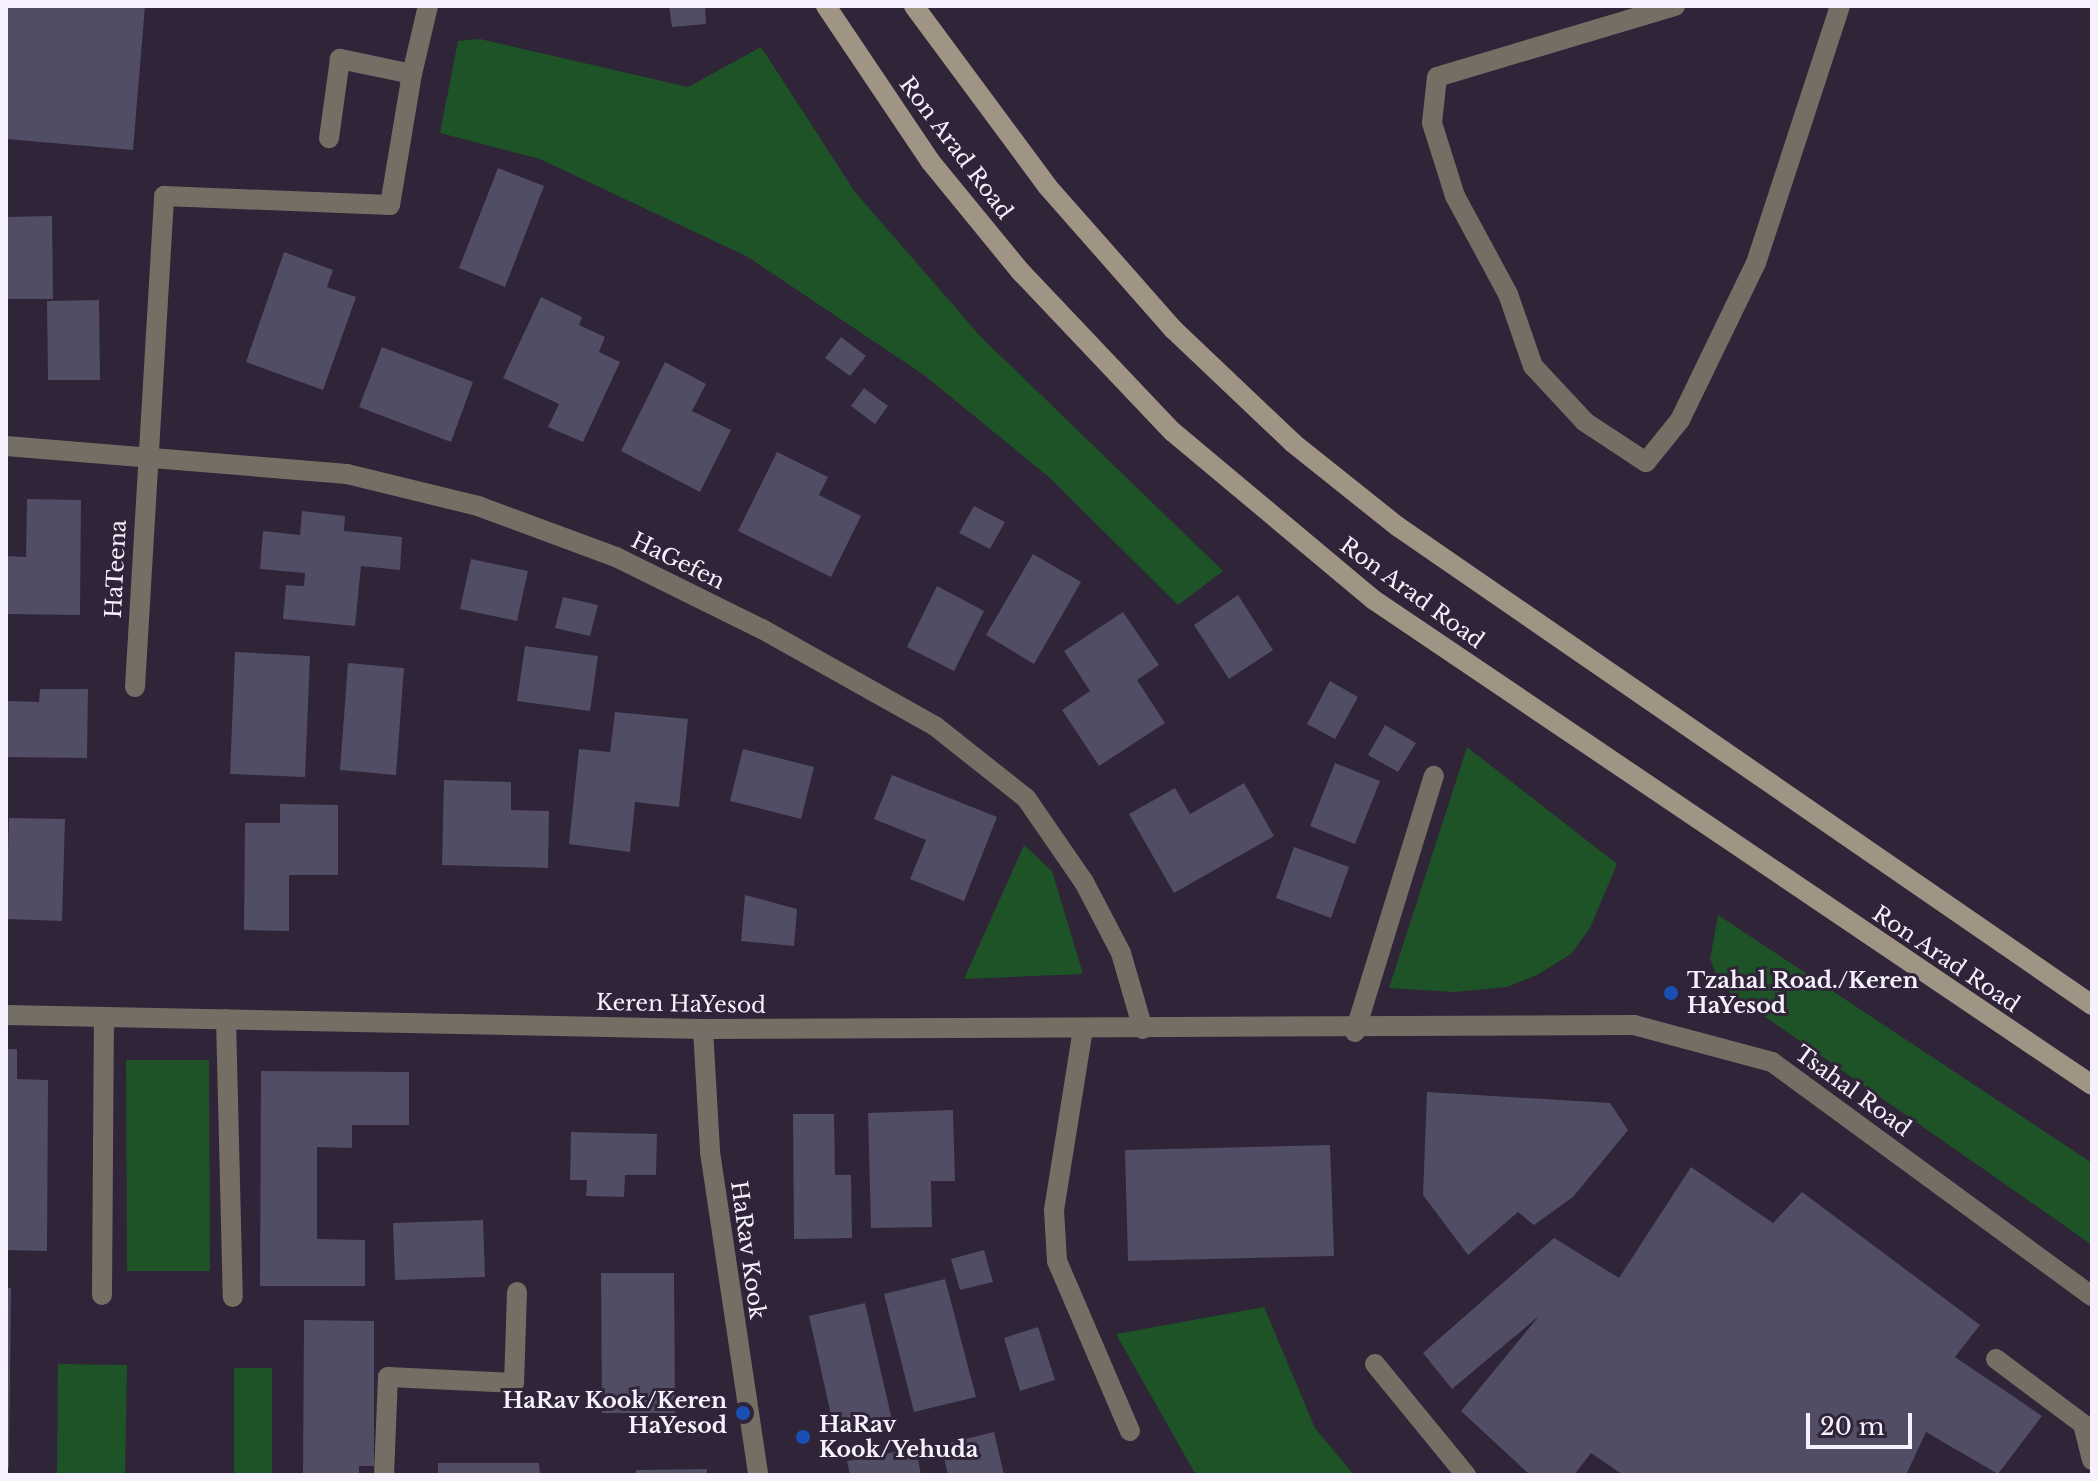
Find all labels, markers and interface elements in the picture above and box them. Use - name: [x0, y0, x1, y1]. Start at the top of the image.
- street label: Ron Arad Road: [894, 71, 1018, 225]
- street label: HaTeena: [100, 519, 132, 619]
- street label: HaGefen: [627, 527, 729, 595]
- street label: Ron Arad Road: [1335, 532, 1489, 654]
- street label: Ron Arad Road: [1867, 900, 2025, 1018]
- place label: Tzahal Road./Keren HaYesod: [1687, 967, 1918, 1018]
- marker: Tzahal Road./Keren HaYesod: [1662, 984, 1680, 1002]
- street label: Keren HaYesod: [596, 989, 766, 1019]
- street label: Tsahal Road: [1790, 1040, 1916, 1142]
- street label: HaRav Kook: [725, 1179, 771, 1321]
- place label: HaRav Kook/Keren HaYesod: [502, 1387, 727, 1438]
- scale bar: [1810, 1397, 1916, 1447]
- marker: HaRav Kook/Keren HaYesod: [734, 1404, 752, 1422]
- place label: HaRav Kook/Yehuda: [819, 1411, 978, 1462]
- text: 20 m: [1820, 1412, 1885, 1441]
- marker: HaRav Kook/Yehuda: [794, 1428, 812, 1446]

